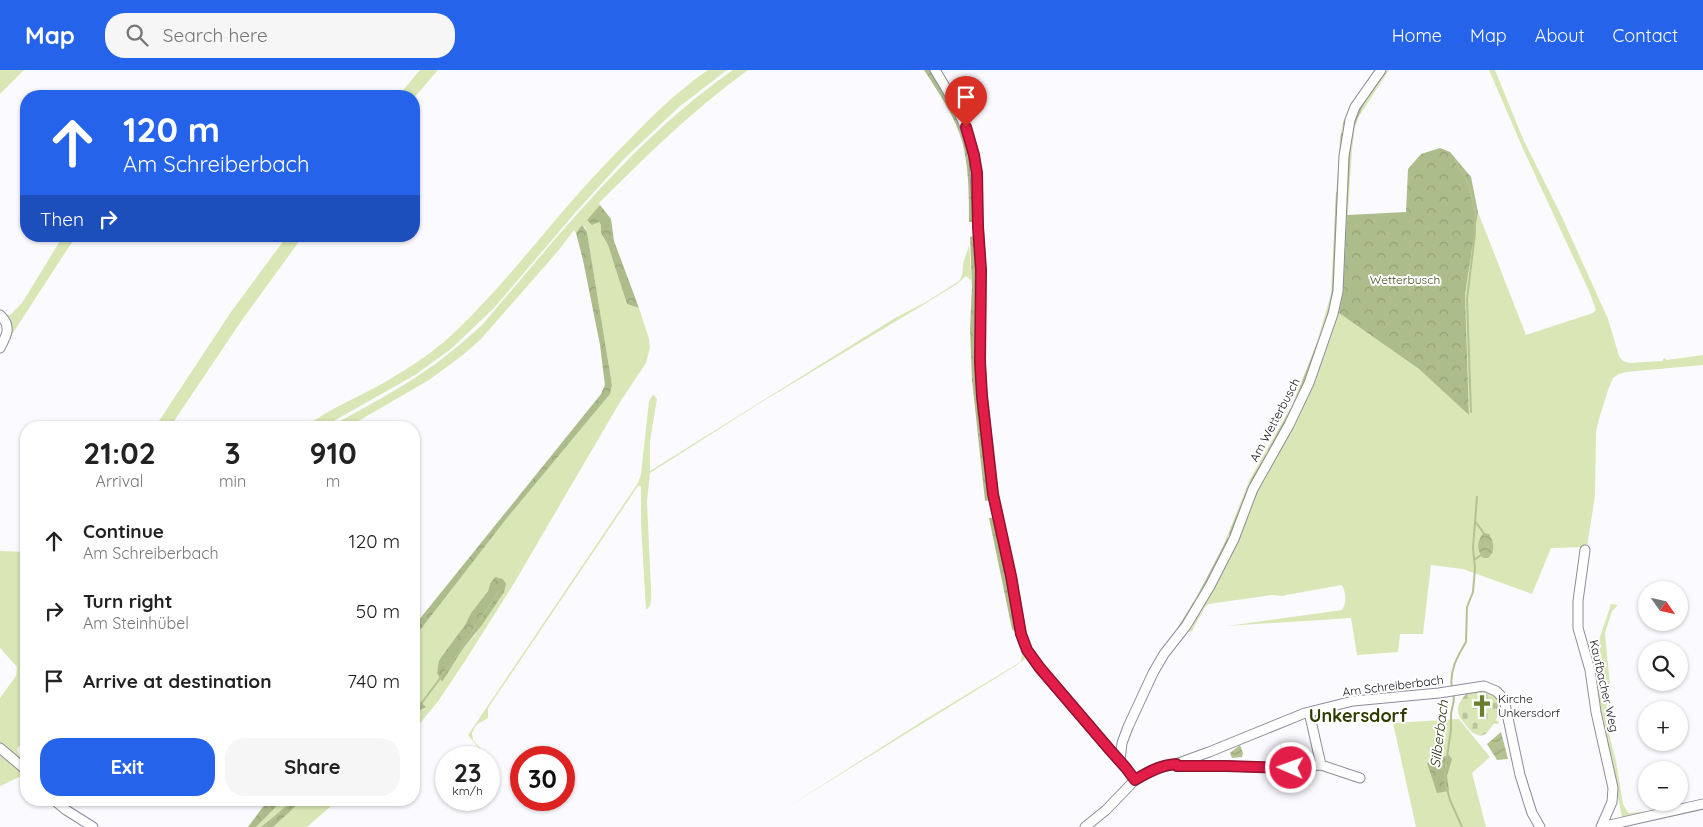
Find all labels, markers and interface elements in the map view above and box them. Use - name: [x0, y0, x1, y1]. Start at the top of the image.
- search box: [105, 13, 455, 58]
- text: Map: [25, 20, 75, 50]
- icon: search: [123, 21, 151, 49]
- text: Search here: [163, 23, 268, 47]
- text: Home: [1392, 24, 1442, 47]
- text: Map: [1470, 24, 1507, 47]
- text: About: [1535, 24, 1585, 47]
- text: Contact: [1613, 24, 1678, 47]
- pin: [945, 76, 987, 127]
- icon: arrive: [952, 83, 980, 111]
- text: 120 m: [123, 107, 220, 151]
- icon: ahead: [40, 110, 105, 175]
- text: Am Schreiberbach: [123, 150, 309, 178]
- icon: right: [94, 205, 122, 233]
- text: Then: [40, 207, 84, 231]
- park label: Wetterbusch: [1370, 272, 1440, 287]
- street label: Am Wetterbusch: [1246, 375, 1303, 464]
- text: 21:02: [83, 434, 156, 472]
- text: 3: [225, 434, 241, 472]
- text: 910: [310, 434, 357, 472]
- text: Arrival: [96, 471, 143, 491]
- text: min: [219, 471, 246, 491]
- text: m: [326, 471, 340, 491]
- text: Continue: [83, 519, 164, 543]
- icon: ahead: [40, 527, 68, 555]
- text: 120 m: [349, 529, 400, 553]
- text: Am Schreiberbach: [83, 543, 219, 563]
- north arrow: [1638, 581, 1688, 631]
- map controls: [1638, 581, 1688, 811]
- text: Turn right: [83, 589, 172, 613]
- icon: right: [40, 597, 68, 625]
- text: 50 m: [356, 599, 400, 623]
- text: Am Steinhübel: [83, 613, 189, 633]
- street label: Kaufbacher Weg: [1587, 638, 1622, 734]
- button: search: [1638, 641, 1688, 691]
- icon: arrive: [40, 667, 68, 695]
- text: Arrive at destination: [83, 669, 272, 693]
- text: 740 m: [347, 669, 400, 693]
- street label: Am Schreiberbach: [1342, 672, 1444, 699]
- place label: Kirche Unkersdorf: [1498, 691, 1561, 720]
- church icon: Kirche Unkersdorf: [1469, 693, 1495, 719]
- water label: Silberbach: [1426, 698, 1452, 769]
- button: +: [1638, 701, 1688, 751]
- district label: Unkersdorf: [1309, 704, 1407, 727]
- button: Exit: [40, 738, 215, 796]
- button: Share: [225, 738, 400, 796]
- position arrow: [1264, 741, 1316, 793]
- speed limit sign: 30: [510, 746, 575, 811]
- text: 23: [454, 757, 481, 788]
- button: −: [1638, 761, 1688, 811]
- text: km/h: [452, 783, 483, 798]

